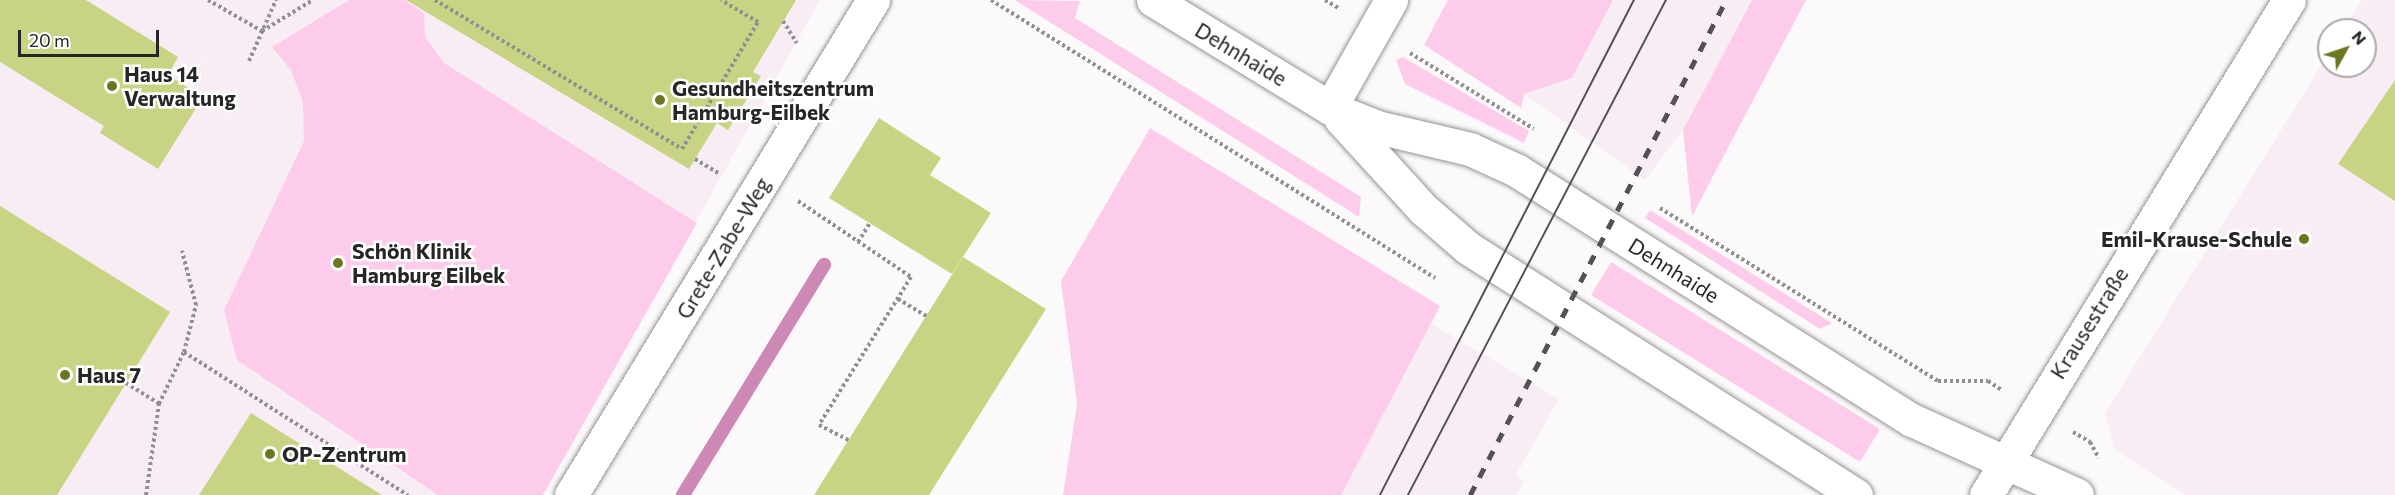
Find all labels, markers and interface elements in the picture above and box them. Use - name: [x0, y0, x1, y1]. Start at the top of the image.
- street label: Dehnhaide: [1191, 17, 1291, 91]
- scale bar: [21, 18, 162, 56]
- north arrow: [2317, 18, 2377, 78]
- text: N: [2349, 27, 2371, 48]
- text: 20 m: [29, 29, 70, 51]
- place label: Haus 14 Verwaltung: [124, 61, 236, 111]
- place label: Gesundheitszentrum Hamburg-Eilbek: [672, 75, 874, 125]
- marker: Haus 14 Verwaltung: [105, 79, 119, 93]
- marker: Gesundheitszentrum Hamburg-Eilbek: [653, 93, 667, 107]
- street label: Grete-Zabe-Weg: [671, 173, 775, 323]
- place label: Emil-Krause-Schule: [2101, 226, 2292, 252]
- street label: Dehnhaide: [1624, 232, 1724, 308]
- marker: Emil-Krause-Schule: [2297, 232, 2311, 246]
- place label: Schön Klinik Hamburg Eilbek: [352, 238, 505, 288]
- marker: Schön Klinik Hamburg Eilbek: [329, 254, 347, 272]
- street label: Krausestraße: [2045, 263, 2133, 383]
- place label: Haus 7: [77, 362, 141, 388]
- marker: Haus 7: [58, 368, 72, 382]
- place label: OP-Zentrum: [282, 441, 407, 467]
- marker: OP-Zentrum: [263, 447, 277, 461]

